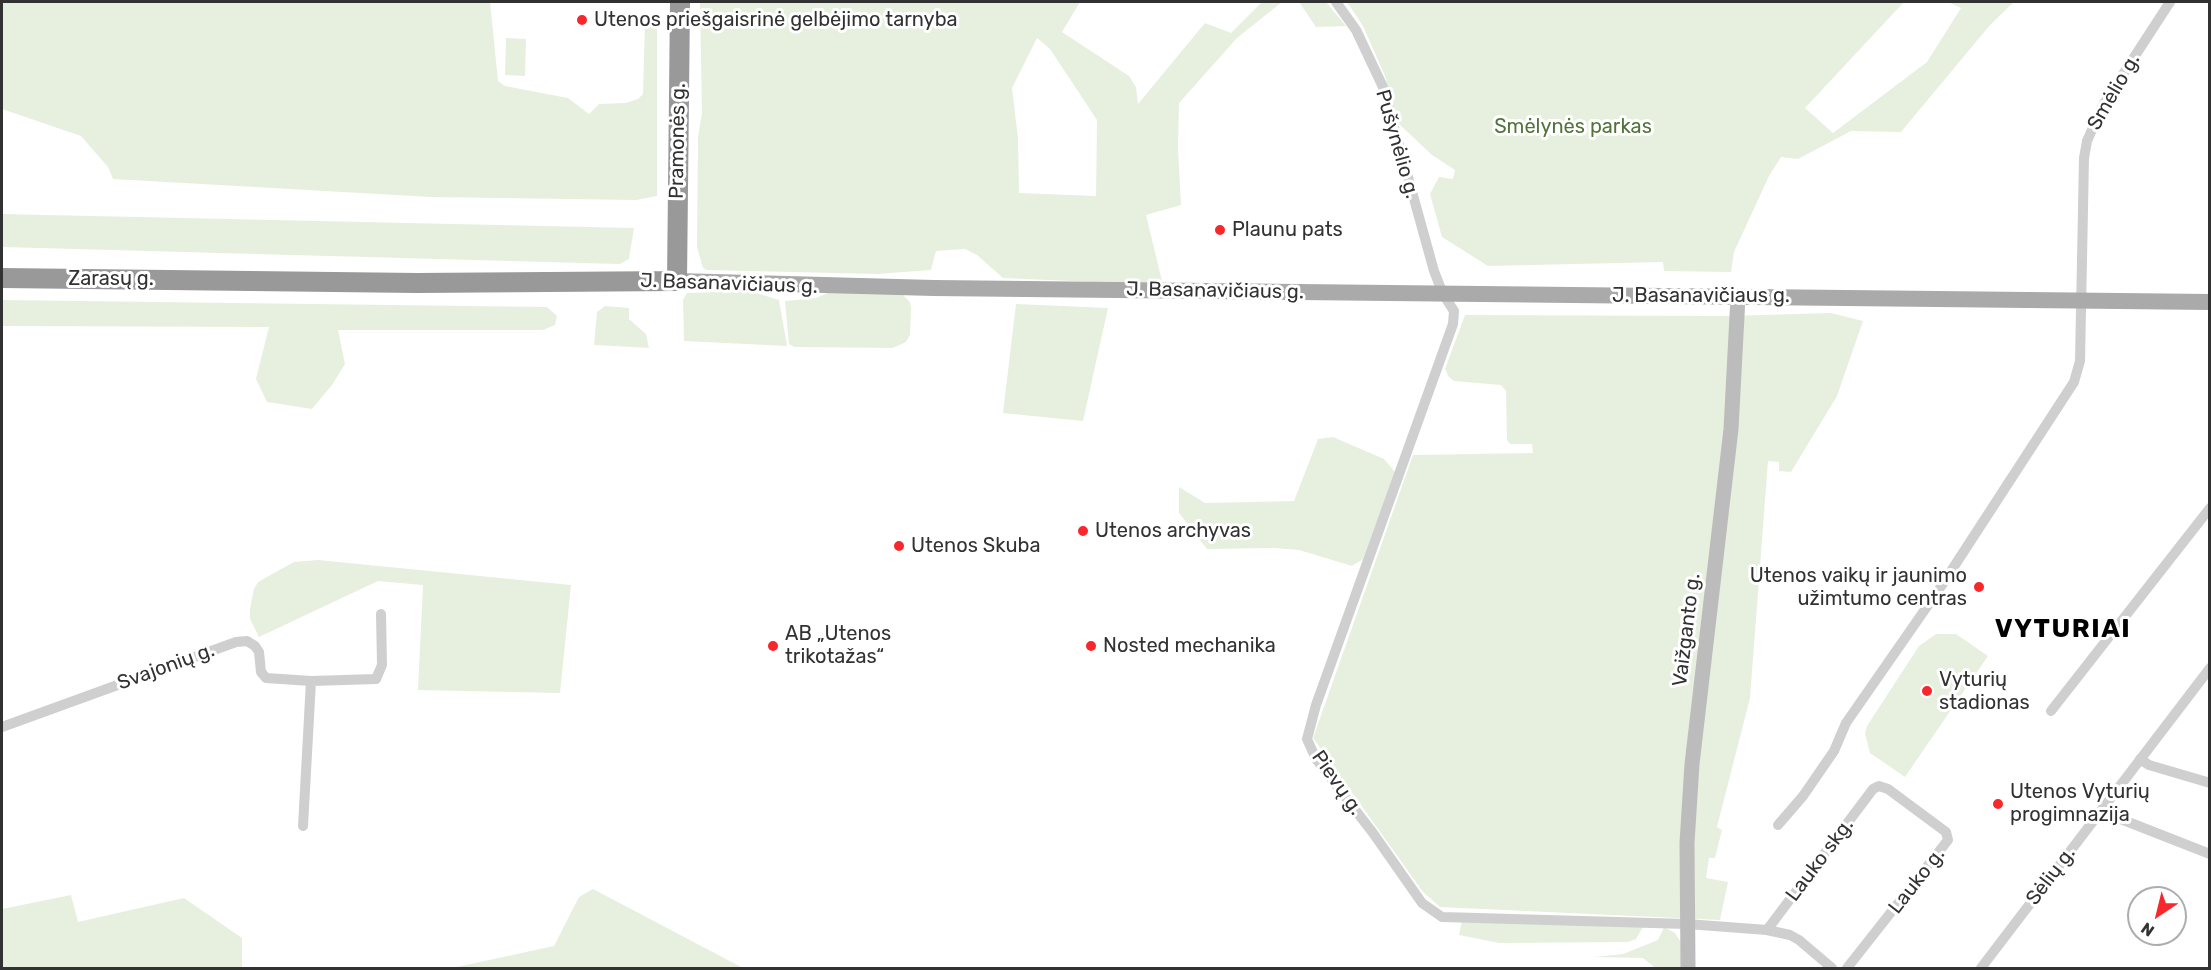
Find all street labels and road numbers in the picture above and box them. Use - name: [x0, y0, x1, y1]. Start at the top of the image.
- street label: Smėlio g.: [2082, 49, 2146, 135]
- street label: Pramonės g.: [665, 83, 691, 199]
- street label: Pušynėlio g.: [1370, 87, 1424, 201]
- street label: Zarasų g.: [68, 267, 154, 291]
- street label: J. Basanavičiaus g.: [640, 269, 818, 299]
- street label: J. Basanavičiaus g.: [1126, 277, 1304, 305]
- street label: J. Basanavičiaus g.: [1612, 284, 1790, 308]
- street label: Vaižganto g.: [1668, 572, 1706, 688]
- street label: Svajonių g.: [114, 638, 218, 696]
- street label: Pievų g.: [1306, 746, 1368, 820]
- street label: Lauko skg.: [1781, 814, 1859, 906]
- street label: Sėlių g.: [2021, 842, 2081, 910]
- street label: Lauko g.: [1884, 843, 1950, 919]

